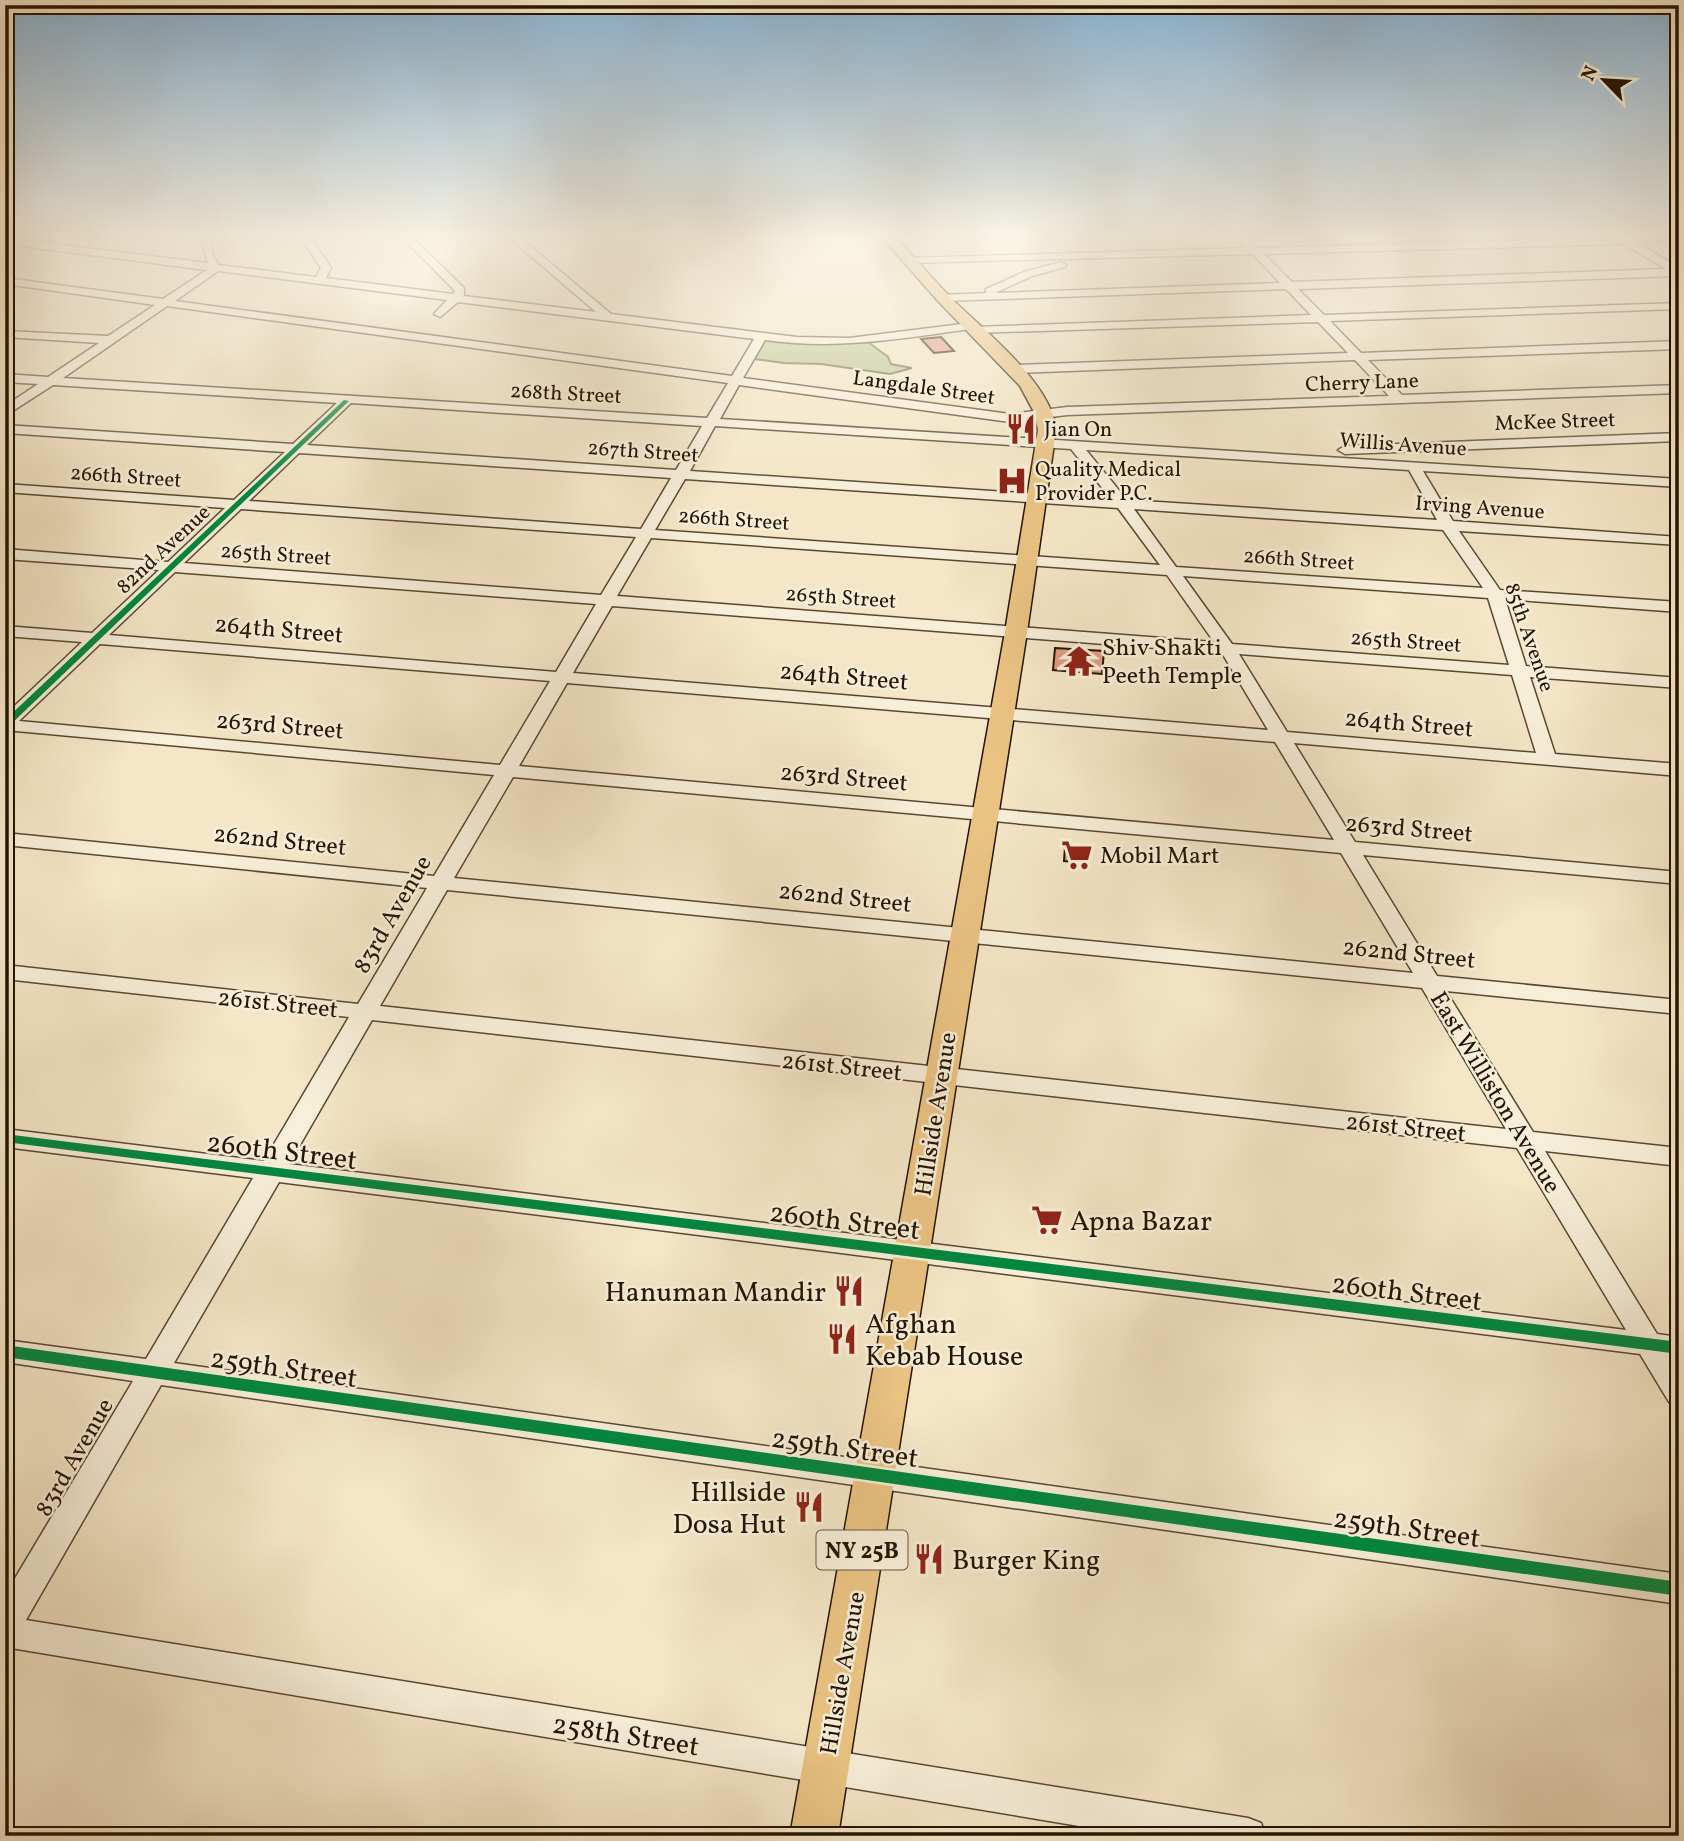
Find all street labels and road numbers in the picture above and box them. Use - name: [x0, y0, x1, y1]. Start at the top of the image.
- street label: Langdale Street: [851, 364, 997, 413]
- street label: Cherry Lane: [1305, 367, 1419, 400]
- street label: 268th Street: [509, 377, 622, 412]
- street label: McKee Street: [1494, 406, 1616, 439]
- street label: Willis Avenue: [1338, 427, 1468, 464]
- street label: 267th Street: [586, 434, 699, 471]
- street label: 266th Street: [69, 459, 183, 496]
- street label: Irving Avenue: [1414, 490, 1546, 527]
- street label: 82nd Avenue: [111, 499, 218, 601]
- street label: 266th Street: [677, 502, 791, 539]
- street label: 265th Street: [219, 537, 332, 574]
- street label: 266th Street: [1242, 542, 1356, 579]
- street label: 85th Avenue: [1496, 579, 1561, 696]
- street label: 265th Street: [784, 580, 897, 617]
- street label: 264th Street: [213, 608, 345, 654]
- street label: 265th Street: [1349, 624, 1462, 661]
- street label: 264th Street: [778, 655, 910, 701]
- street label: 264th Street: [1343, 702, 1475, 748]
- street label: 263rd Street: [214, 704, 345, 750]
- street label: 263rd Street: [778, 756, 909, 802]
- street label: 263rd Street: [1343, 807, 1474, 853]
- street label: 262nd Street: [212, 818, 348, 866]
- street label: 83rd Avenue: [346, 850, 441, 980]
- street label: 262nd Street: [777, 875, 913, 923]
- street label: 262nd Street: [1341, 931, 1477, 979]
- street label: 261st Street: [216, 982, 340, 1028]
- street label: East Williston Avenue: [1420, 986, 1568, 1200]
- street label: Hillside Avenue: [907, 1030, 967, 1199]
- street label: 261st Street: [780, 1045, 904, 1091]
- street label: 261st Street: [1344, 1106, 1468, 1152]
- street label: 260th Street: [204, 1124, 359, 1181]
- street label: 260th Street: [767, 1194, 922, 1251]
- street label: 260th Street: [1329, 1265, 1484, 1322]
- street label: 259th Street: [208, 1340, 360, 1399]
- street label: 83rd Avenue: [28, 1393, 123, 1523]
- street label: 259th Street: [769, 1420, 921, 1479]
- street label: 259th Street: [1331, 1500, 1483, 1559]
- road number: NY 25B: [816, 1530, 908, 1569]
- street label: Hillside Avenue: [813, 1589, 875, 1758]
- street label: 258th Street: [549, 1706, 702, 1767]

